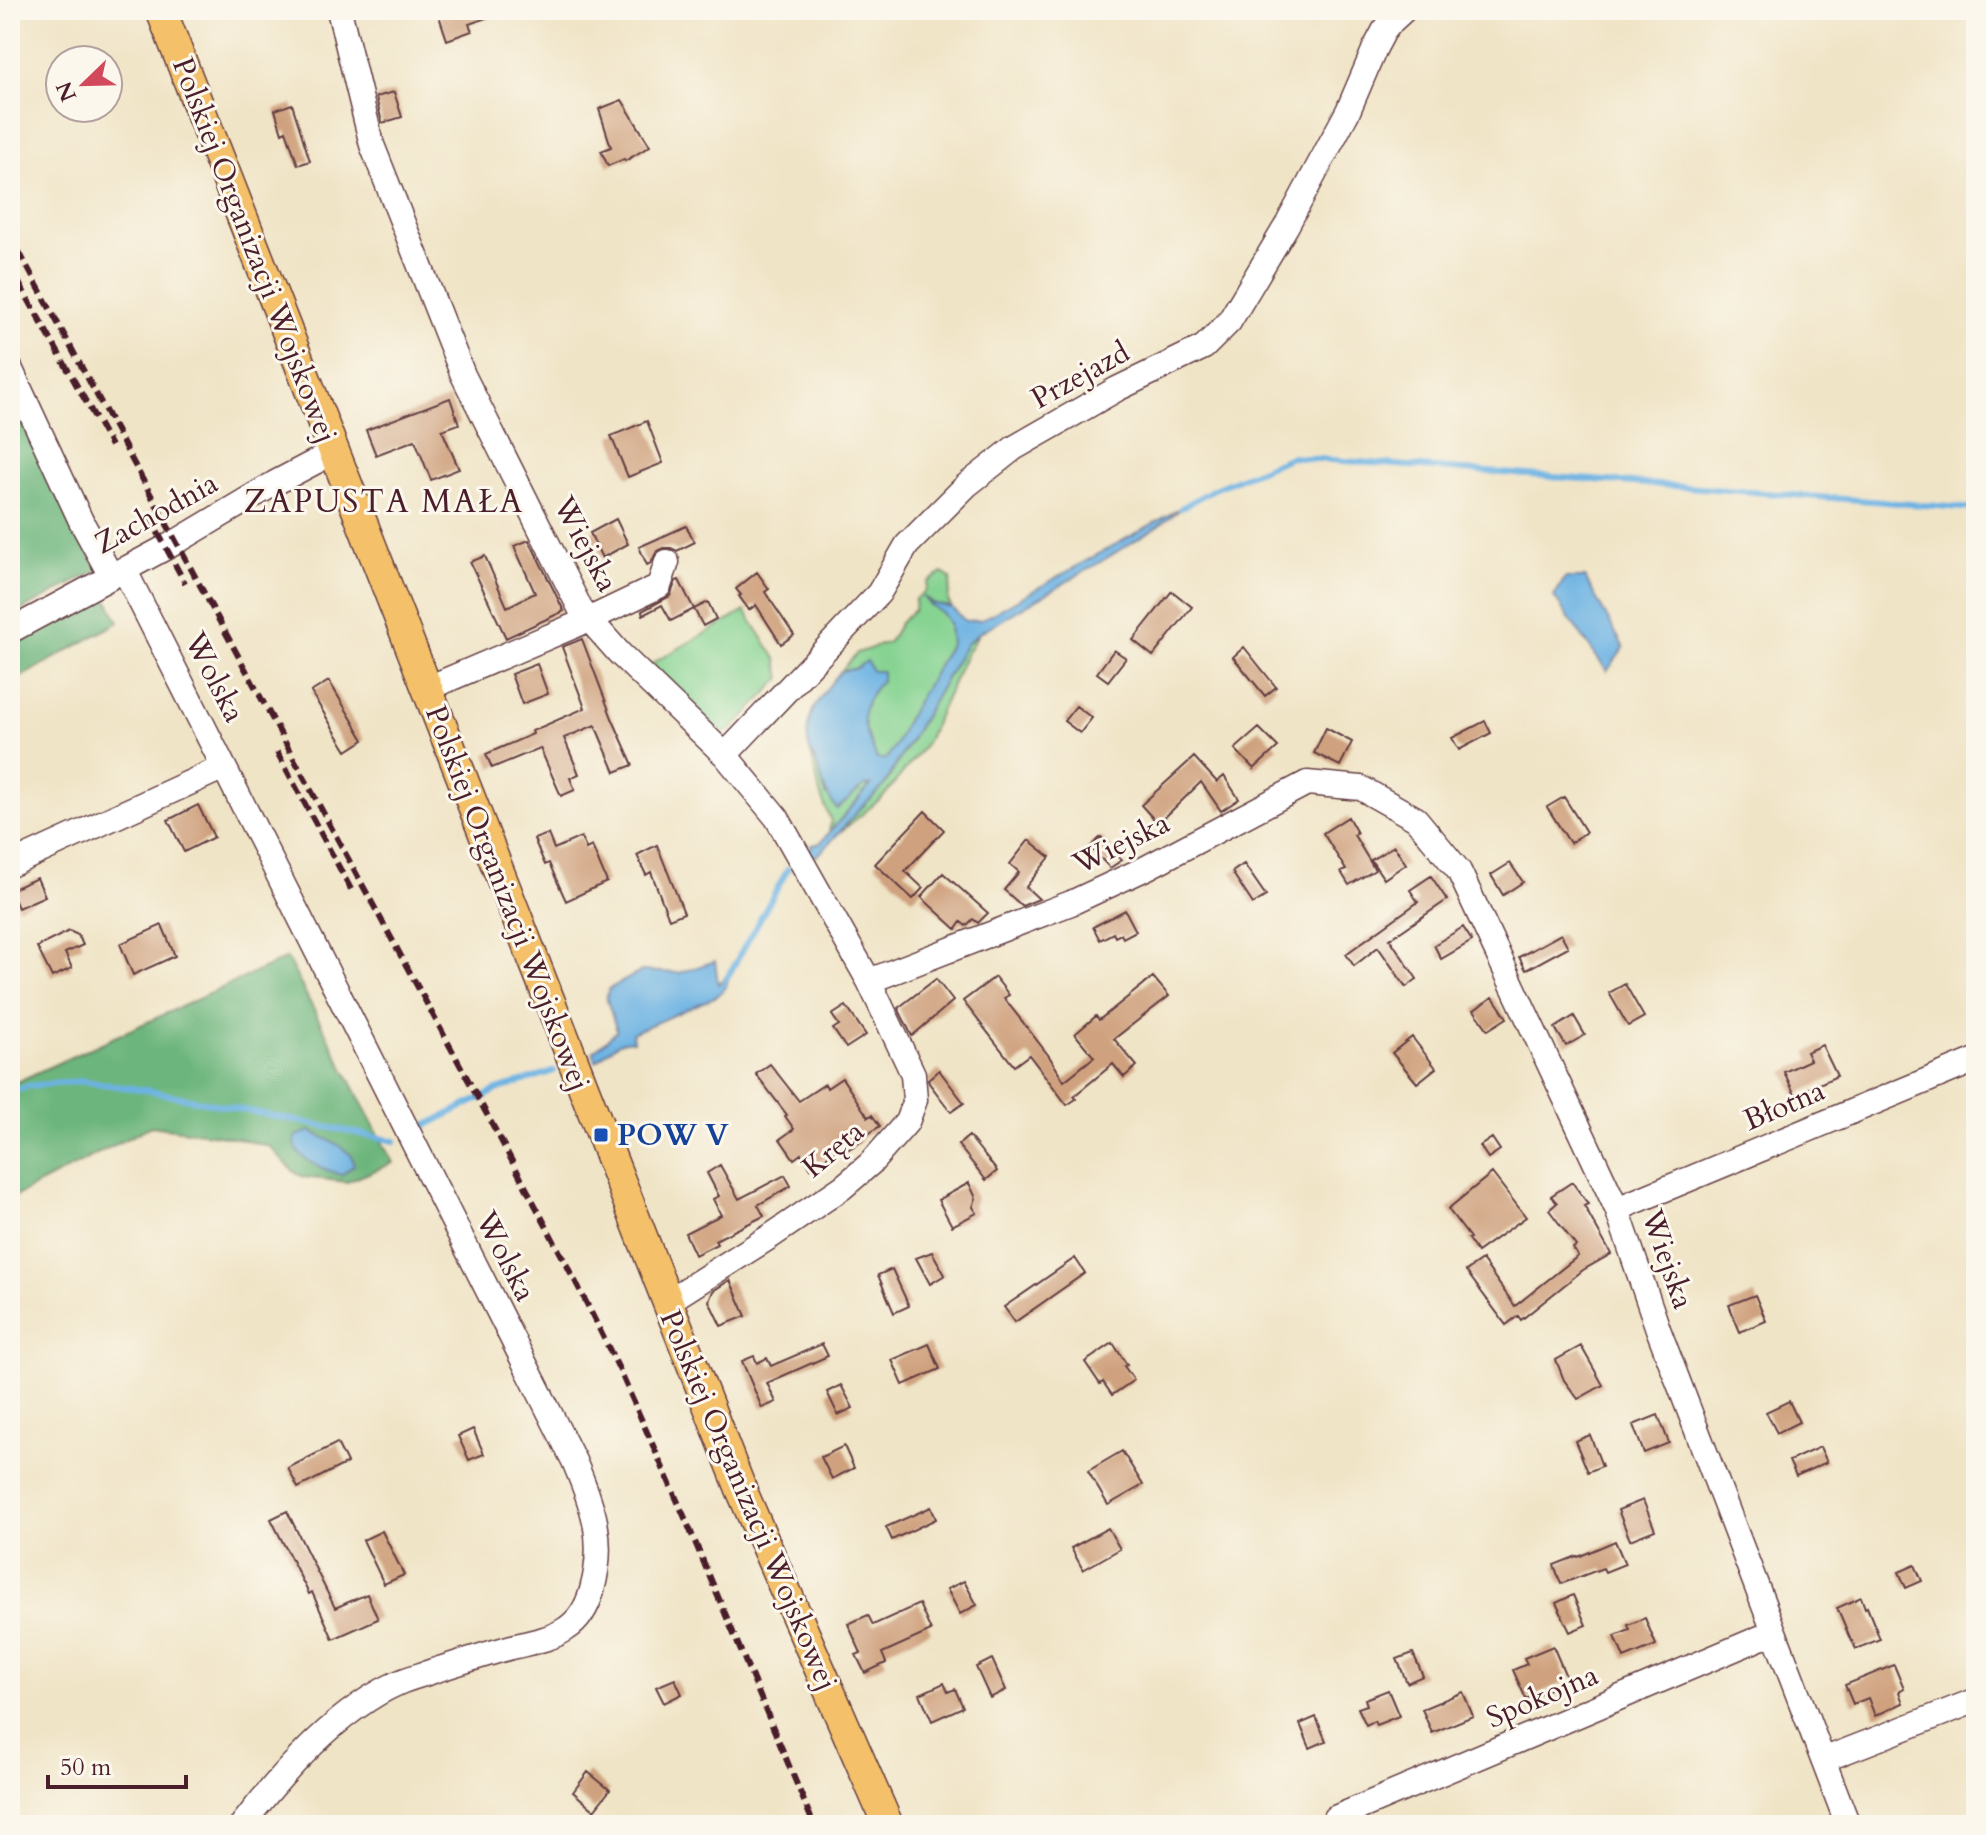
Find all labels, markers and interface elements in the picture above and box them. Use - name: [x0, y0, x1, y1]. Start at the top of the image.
- north arrow: [44, 44, 124, 124]
- street label: Polskiej Organizacji Wojskowej: [162, 52, 347, 449]
- text: N: [49, 77, 84, 106]
- street label: Przejazd: [1024, 332, 1137, 419]
- street label: Zachodnia: [87, 463, 225, 564]
- district label: ZAPUSTA MAŁA: [244, 480, 524, 524]
- street label: Wiejska: [543, 488, 628, 599]
- street label: Wolska: [174, 624, 255, 729]
- street label: Polskiej Organizacji Wojskowej: [415, 700, 600, 1097]
- street label: Wiejska: [1065, 802, 1176, 885]
- street label: Błotna: [1737, 1070, 1831, 1141]
- street label: Kręta: [794, 1111, 873, 1187]
- place label: POW V: [617, 1115, 729, 1156]
- marker: POW V: [592, 1126, 610, 1144]
- street label: Wolska: [465, 1203, 546, 1308]
- street label: Wiejska: [1631, 1203, 1704, 1314]
- street label: Polskiej Organizacji Wojskowej: [650, 1304, 847, 1697]
- street label: Spokojna: [1480, 1655, 1605, 1738]
- scale bar: [48, 1739, 186, 1789]
- text: 50 m: [60, 1751, 112, 1784]

